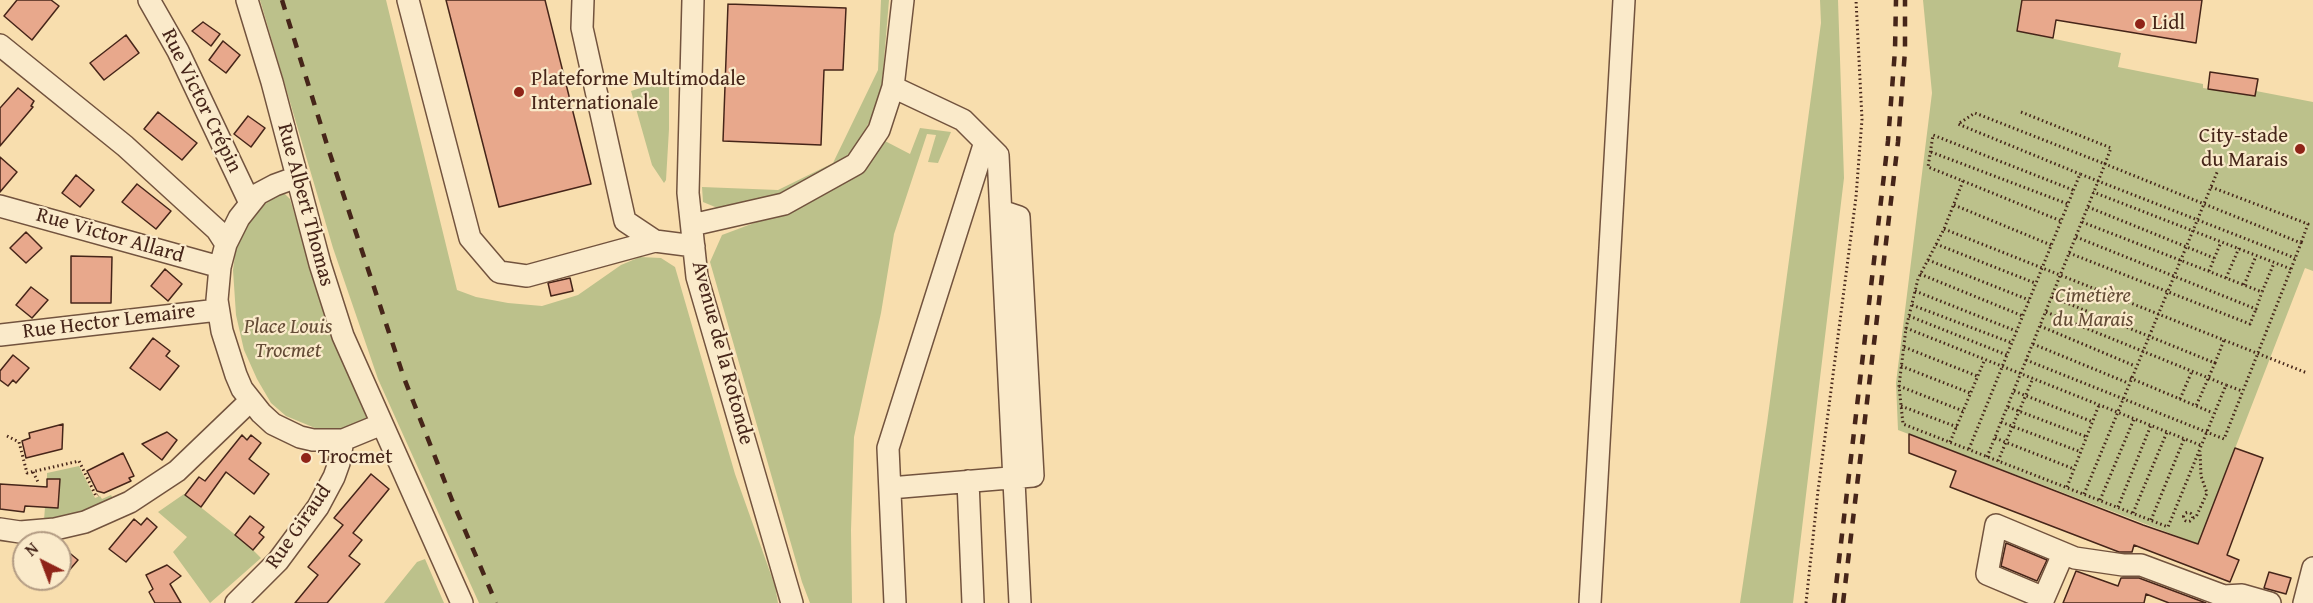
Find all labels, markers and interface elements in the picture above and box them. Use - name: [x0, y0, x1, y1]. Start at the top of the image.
- place label: Lidl: [2152, 11, 2185, 37]
- marker: Lidl: [2133, 17, 2147, 31]
- street label: Rue Victor Crépin: [155, 25, 247, 177]
- place label: Plateforme Multimodale Internationale: [531, 67, 746, 117]
- marker: Plateforme Multimodale Internationale: [512, 85, 526, 99]
- street label: Rue Albert Thomas: [271, 121, 339, 289]
- place label: City-stade du Marais: [2199, 124, 2288, 174]
- marker: City-stade du Marais: [2293, 142, 2307, 156]
- street label: Rue Victor Allard: [33, 203, 187, 269]
- street label: Avenue de la Rotonde: [685, 258, 759, 448]
- park label: Cimetière du Marais: [2053, 284, 2133, 334]
- street label: Rue Hector Lemaire: [21, 299, 197, 345]
- park label: Place Louis Trocmet: [244, 315, 332, 365]
- place label: Trocmet: [318, 445, 393, 471]
- marker: Trocmet: [299, 451, 313, 465]
- street label: Rue Giraud: [261, 480, 337, 574]
- north arrow: [12, 531, 72, 591]
- text: N: [19, 537, 43, 562]

